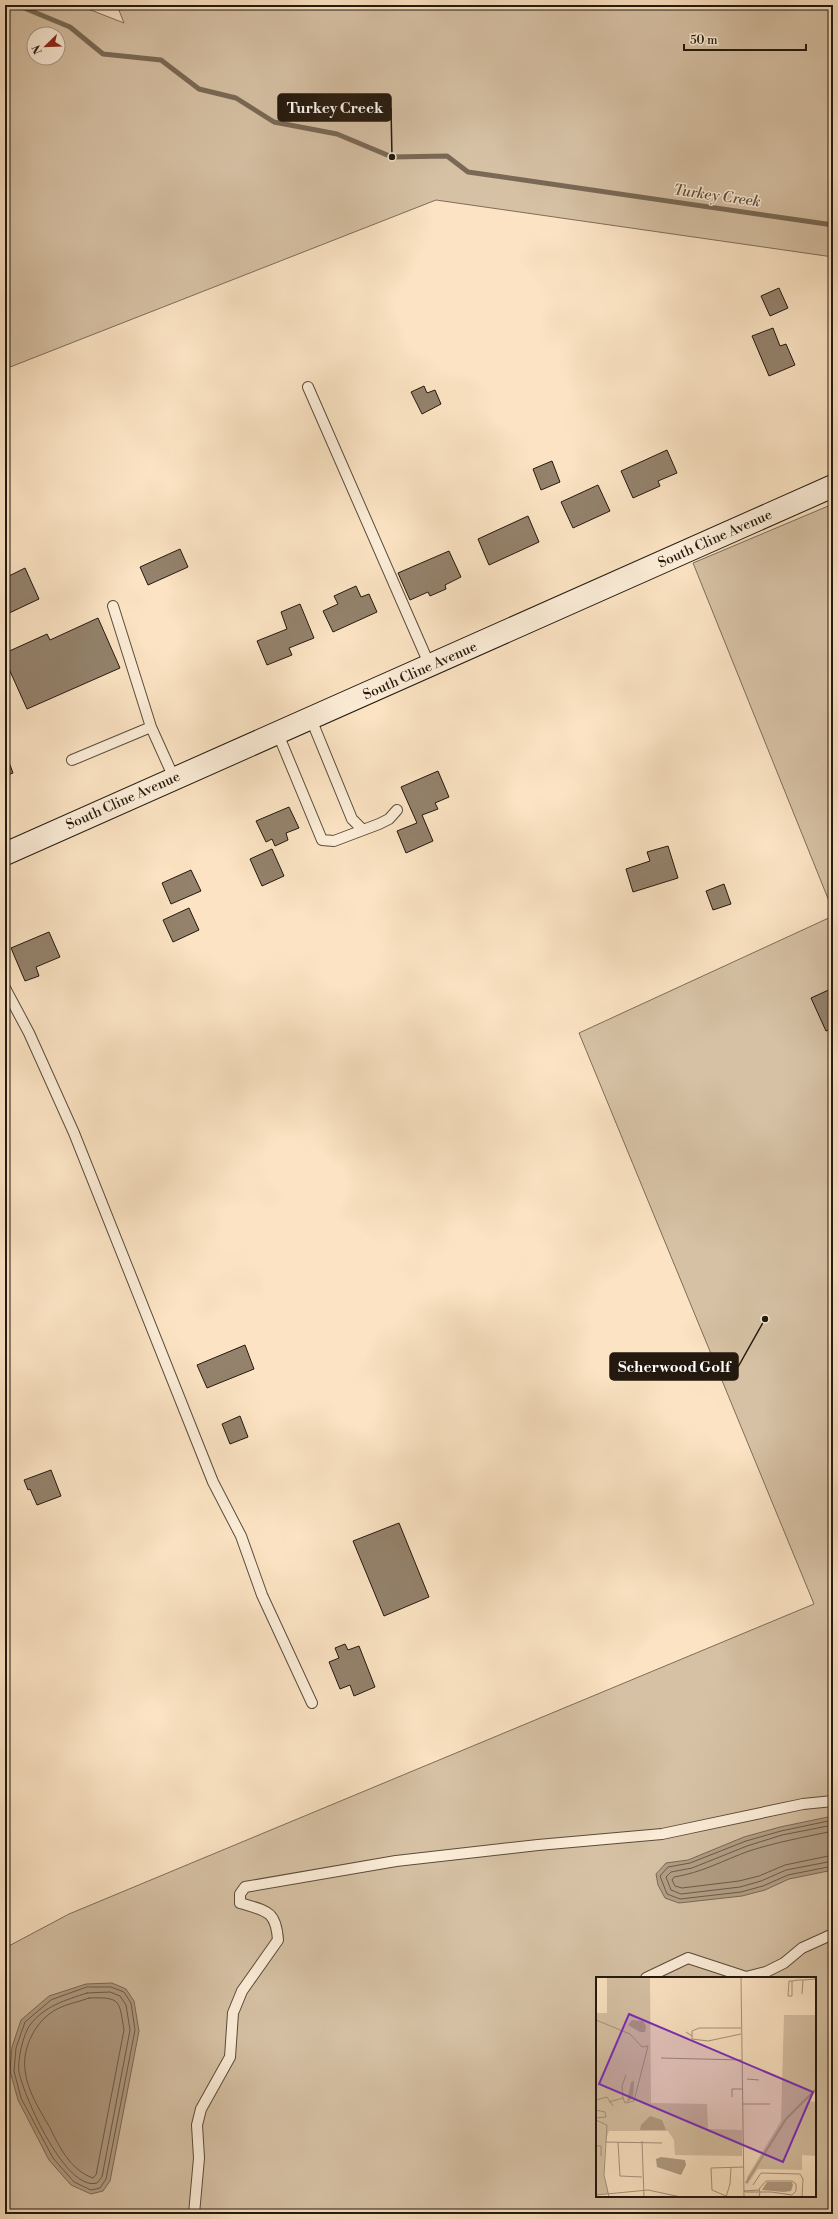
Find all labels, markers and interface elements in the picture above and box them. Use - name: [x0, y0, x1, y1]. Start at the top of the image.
- north arrow: [26, 26, 66, 66]
- scale bar: [684, 26, 806, 52]
- text: 50 m: [690, 33, 718, 48]
- text: N: [29, 43, 46, 56]
- callout: Turkey Creek: [278, 94, 391, 121]
- text: Turkey Creek: [287, 99, 384, 118]
- water label: Turkey Creek: [672, 181, 762, 212]
- street label: South Cline Avenue: [655, 506, 775, 572]
- street label: South Cline Avenue: [360, 638, 480, 704]
- street label: South Cline Avenue: [63, 768, 183, 834]
- callout: Scherwood Golf: [610, 1353, 738, 1380]
- text: Scherwood Golf: [618, 1358, 732, 1377]
- inset map: [596, 1977, 816, 2197]

